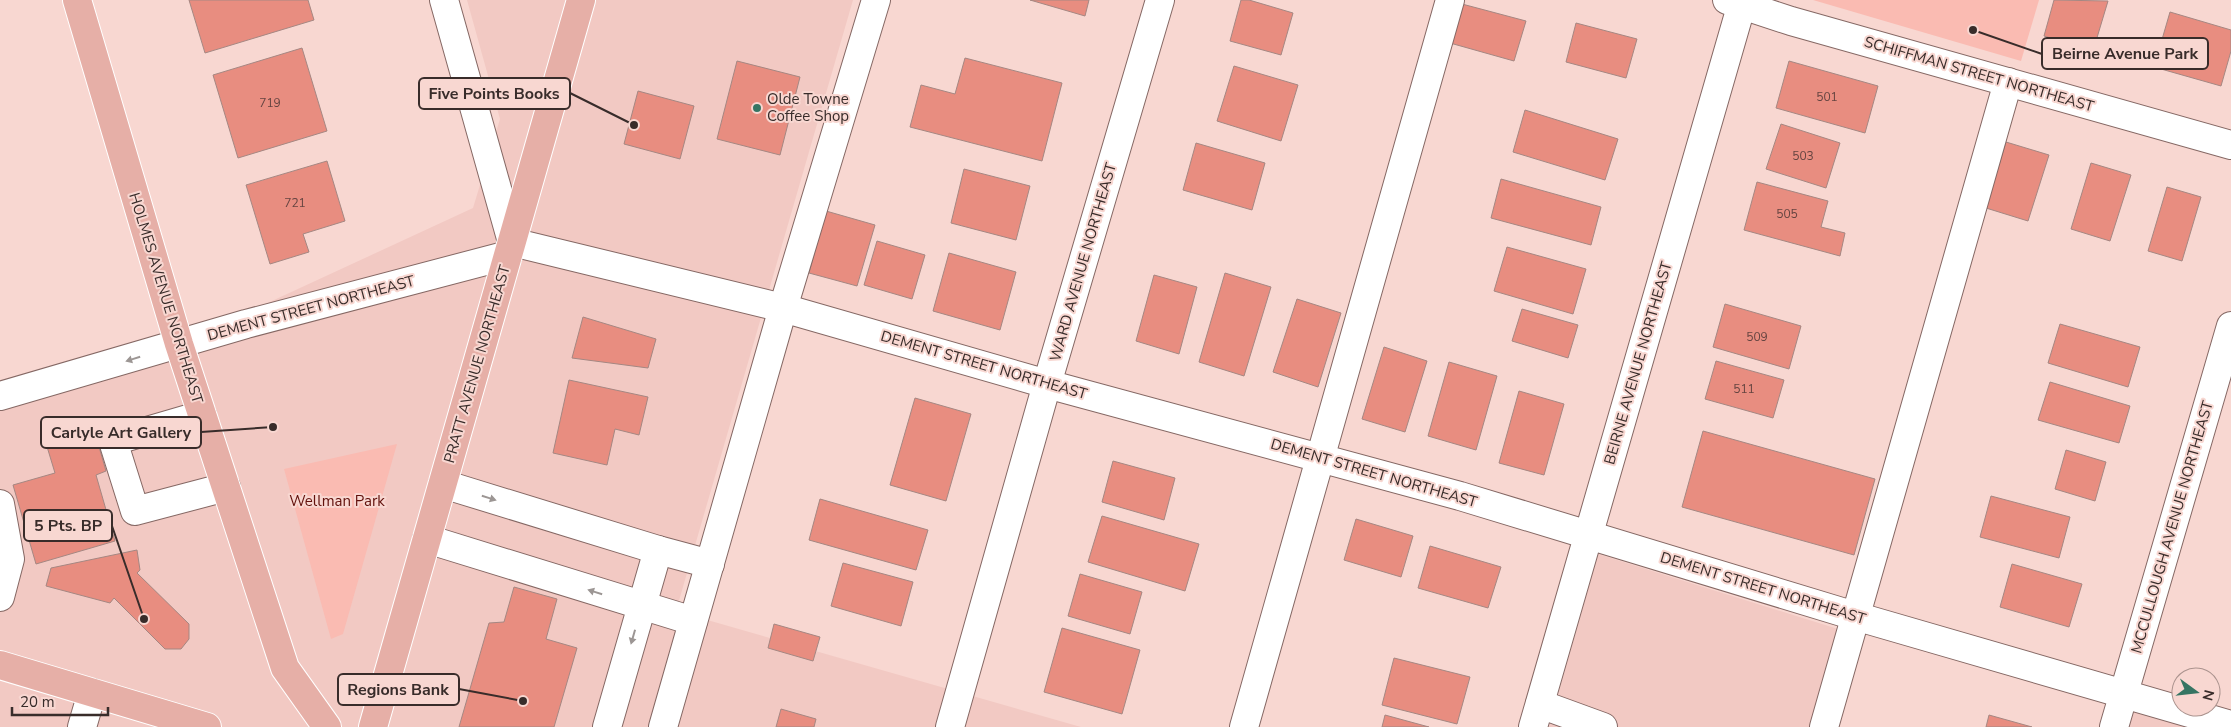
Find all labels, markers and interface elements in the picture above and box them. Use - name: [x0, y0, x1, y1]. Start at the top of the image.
- street label: SCHIFFMAN STREET NORTHEAST: [1862, 32, 2096, 116]
- callout: Beirne Avenue Park: [2042, 38, 2208, 69]
- text: Beirne Avenue Park: [2052, 43, 2198, 65]
- callout: Five Points Books: [419, 78, 570, 109]
- text: Five Points Books: [429, 83, 560, 105]
- place label: Olde Towne Coffee Shop: [767, 89, 849, 126]
- house number: 501: [1816, 89, 1838, 105]
- house number: 719: [259, 95, 281, 111]
- marker: Olde Towne Coffee Shop: [751, 102, 763, 114]
- house number: 503: [1792, 148, 1814, 164]
- street label: WARD AVENUE NORTHEAST: [1045, 160, 1121, 364]
- street label: HOLMES AVENUE NORTHEAST: [124, 190, 208, 406]
- house number: 721: [284, 195, 306, 211]
- house number: 505: [1776, 206, 1798, 222]
- street label: BEIRNE AVENUE NORTHEAST: [1599, 259, 1677, 467]
- street label: PRATT AVENUE NORTHEAST: [439, 263, 515, 465]
- street label: DEMENT STREET NORTHEAST: [205, 271, 417, 345]
- street label: DEMENT STREET NORTHEAST: [878, 326, 1090, 404]
- house number: 509: [1746, 329, 1768, 345]
- one-way arrow: [125, 355, 140, 363]
- house number: 511: [1733, 381, 1755, 397]
- street label: MCCULLOUGH AVENUE NORTHEAST: [2126, 398, 2218, 656]
- callout: Carlyle Art Gallery: [41, 417, 201, 448]
- text: Carlyle Art Gallery: [51, 422, 192, 444]
- street label: DEMENT STREET NORTHEAST: [1268, 434, 1480, 512]
- park label: Wellman Park: [289, 491, 385, 511]
- one-way arrow: [482, 495, 497, 503]
- callout: 5 Pts. BP: [24, 510, 112, 541]
- text: 5 Pts. BP: [34, 515, 102, 537]
- street label: DEMENT STREET NORTHEAST: [1658, 547, 1868, 629]
- one-way arrow: [587, 588, 602, 596]
- one-way arrow: [628, 630, 636, 645]
- north arrow: [2171, 667, 2221, 717]
- callout: Regions Bank: [338, 674, 459, 705]
- text: Regions Bank: [347, 679, 449, 701]
- scale bar: [12, 684, 109, 716]
- text: N: [2198, 688, 2219, 703]
- text: 20 m: [20, 692, 55, 712]

